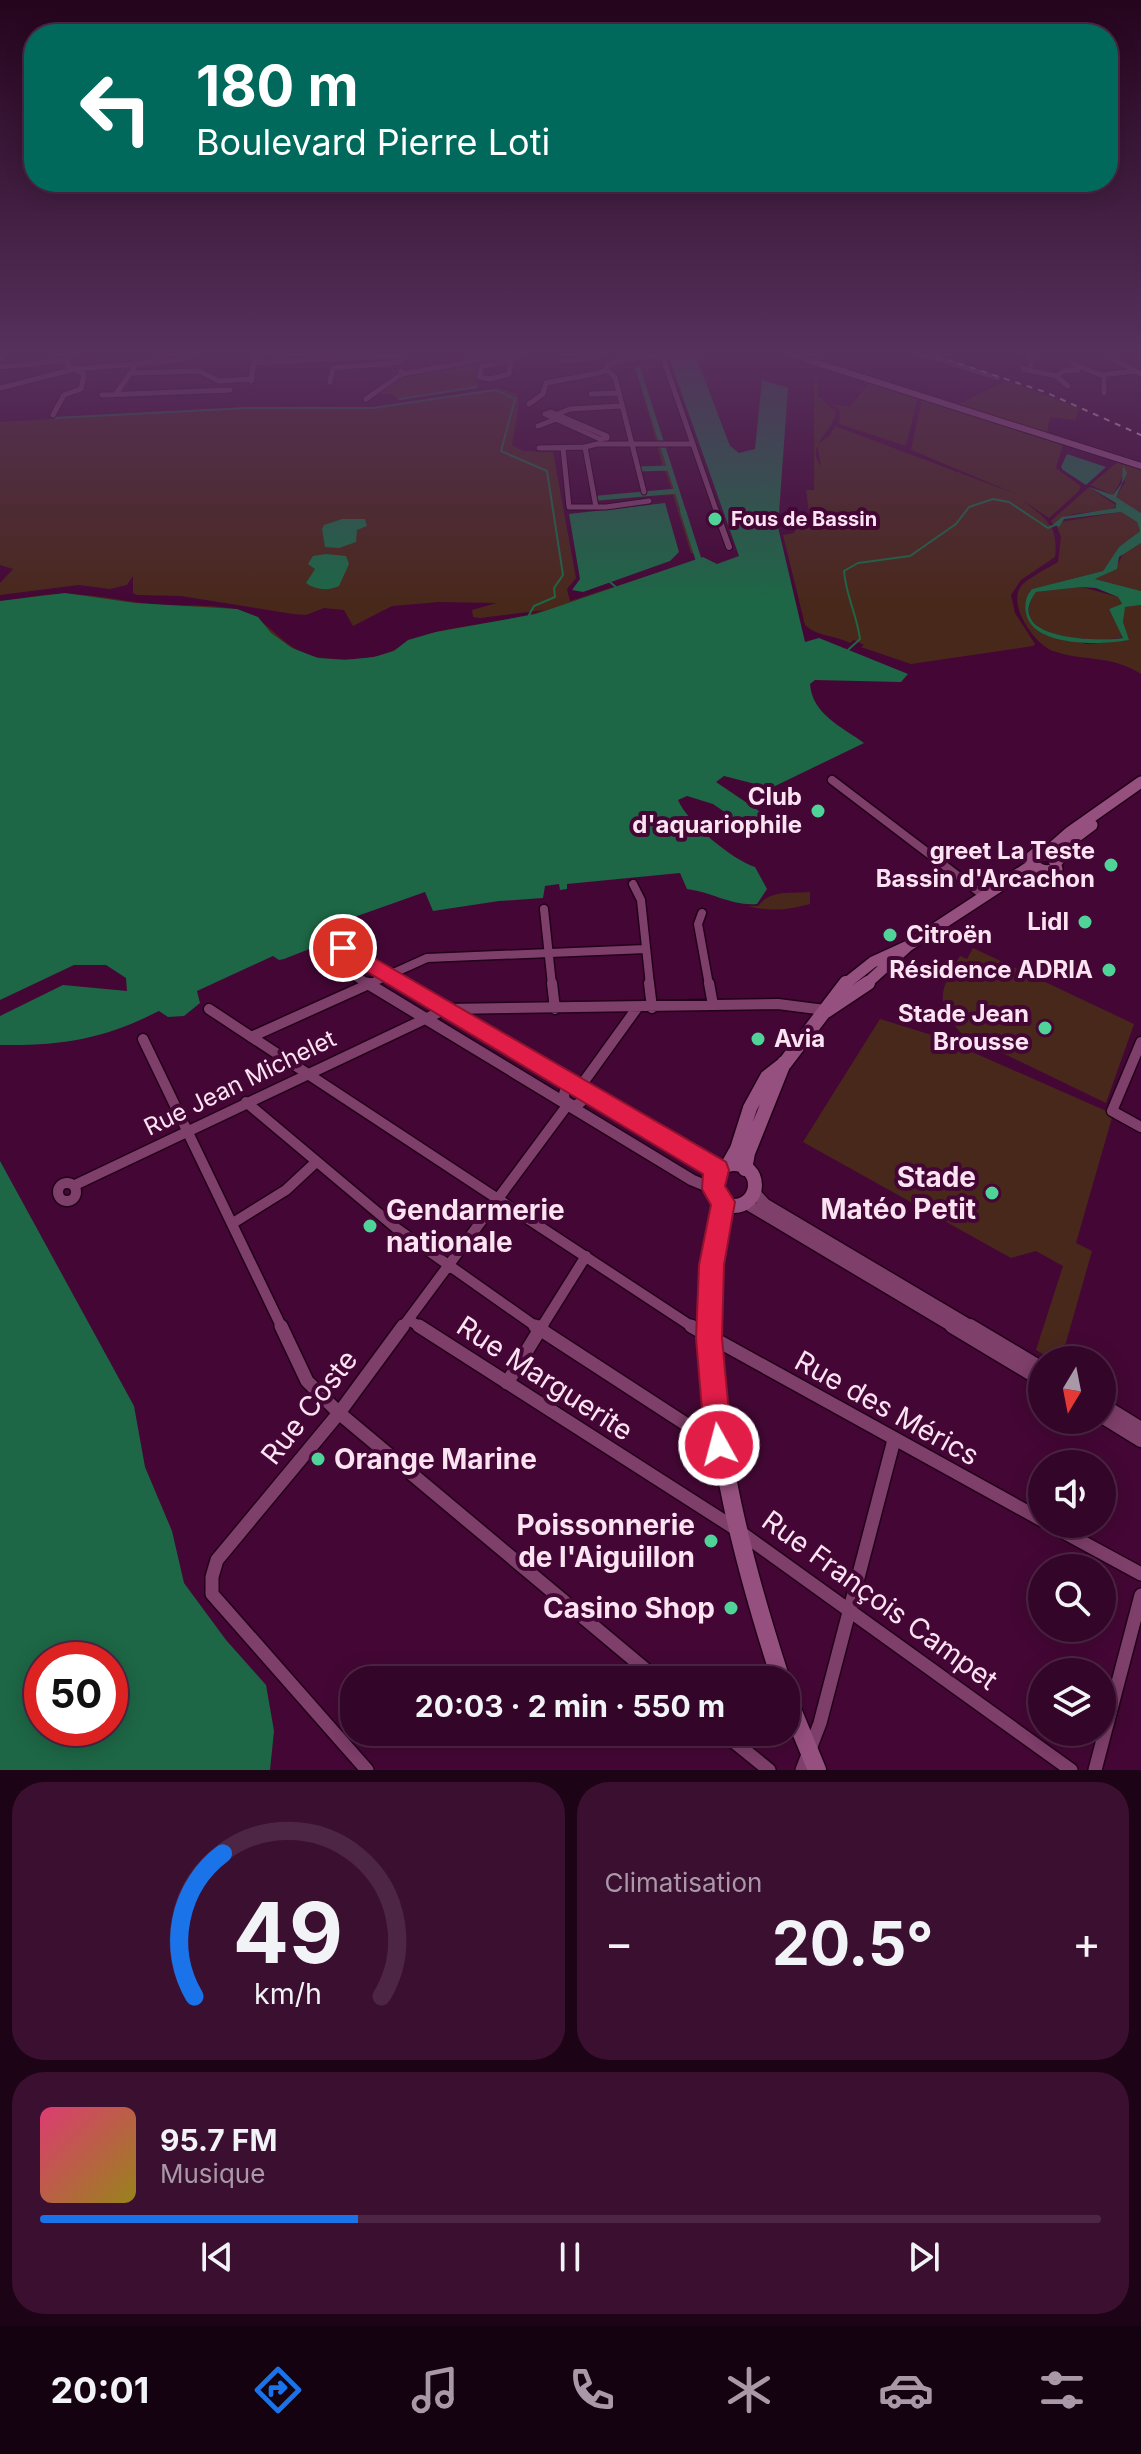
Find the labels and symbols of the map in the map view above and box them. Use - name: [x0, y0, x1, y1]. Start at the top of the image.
- place label: Fous de Bassin: [731, 507, 877, 531]
- marker: Fous de Bassin: [706, 510, 724, 528]
- place label: Club d'aquariophile: [632, 782, 802, 839]
- marker: Club d'aquariophile: [809, 802, 827, 820]
- place label: greet La Teste Bassin d'Arcachon: [876, 836, 1095, 893]
- marker: greet La Teste Bassin d'Arcachon: [1102, 856, 1120, 874]
- place label: Lidl: [1027, 907, 1069, 936]
- marker: Lidl: [1076, 913, 1094, 931]
- pin: [309, 914, 377, 982]
- place label: Citroën: [906, 920, 992, 949]
- marker: Citroën: [881, 926, 899, 944]
- place label: Résidence ADRIA: [889, 955, 1093, 984]
- marker: Résidence ADRIA: [1100, 961, 1118, 979]
- place label: Stade Jean Brousse: [898, 999, 1029, 1056]
- marker: Stade Jean Brousse: [1036, 1019, 1054, 1037]
- street label: Rue Jean Michelet: [139, 1023, 341, 1142]
- place label: Avia: [774, 1024, 825, 1053]
- marker: Avia: [749, 1030, 767, 1048]
- place label: Stade Matéo Petit: [821, 1160, 976, 1226]
- marker: Stade Matéo Petit: [983, 1184, 1001, 1202]
- place label: Gendarmerie nationale: [386, 1193, 565, 1259]
- marker: Gendarmerie nationale: [361, 1217, 379, 1235]
- street label: Rue Marguerite: [451, 1308, 639, 1448]
- street label: Rue Coste: [254, 1343, 364, 1471]
- street label: Rue des Mérics: [789, 1343, 985, 1473]
- north arrow: [1028, 1346, 1116, 1434]
- position arrow: [677, 1403, 761, 1487]
- place label: Orange Marine: [334, 1442, 537, 1476]
- marker: Orange Marine: [309, 1450, 327, 1468]
- street label: Rue François Campet: [756, 1503, 1004, 1697]
- place label: Poissonnerie de l'Aiguillon: [516, 1508, 695, 1574]
- marker: Poissonnerie de l'Aiguillon: [702, 1532, 720, 1550]
- place label: Casino Shop: [543, 1591, 715, 1625]
- marker: Casino Shop: [722, 1599, 740, 1617]
- speed limit sign: 50: [24, 1642, 128, 1746]

